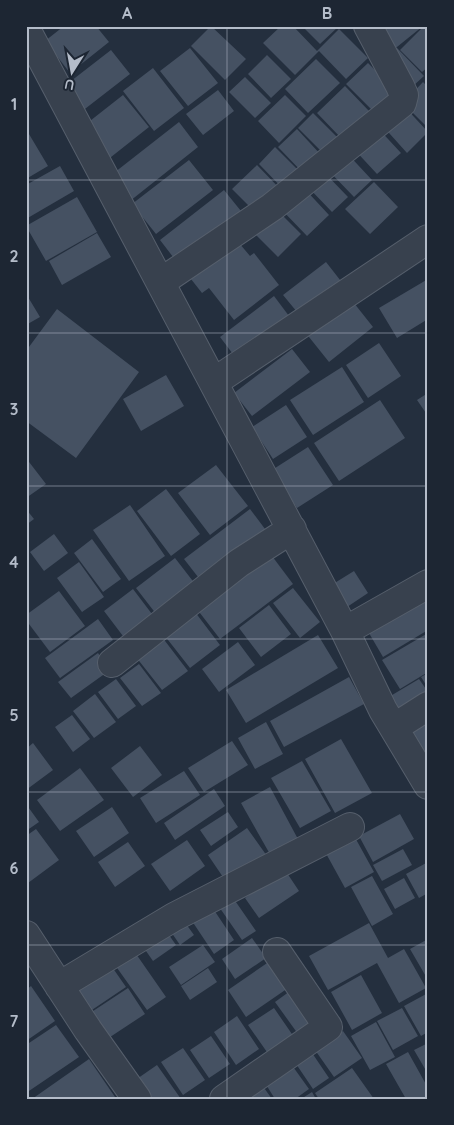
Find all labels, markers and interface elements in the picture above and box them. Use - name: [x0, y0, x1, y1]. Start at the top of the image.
- text: A: [122, 3, 133, 23]
- text: B: [322, 3, 332, 23]
- north arrow: [48, 48, 98, 98]
- text: U: [63, 75, 76, 95]
- text: 1: [11, 94, 17, 114]
- text: 2: [9, 246, 19, 266]
- text: 3: [10, 399, 18, 419]
- text: 4: [9, 552, 19, 572]
- text: 5: [9, 705, 19, 725]
- text: 6: [10, 858, 19, 878]
- text: 7: [10, 1011, 19, 1031]

